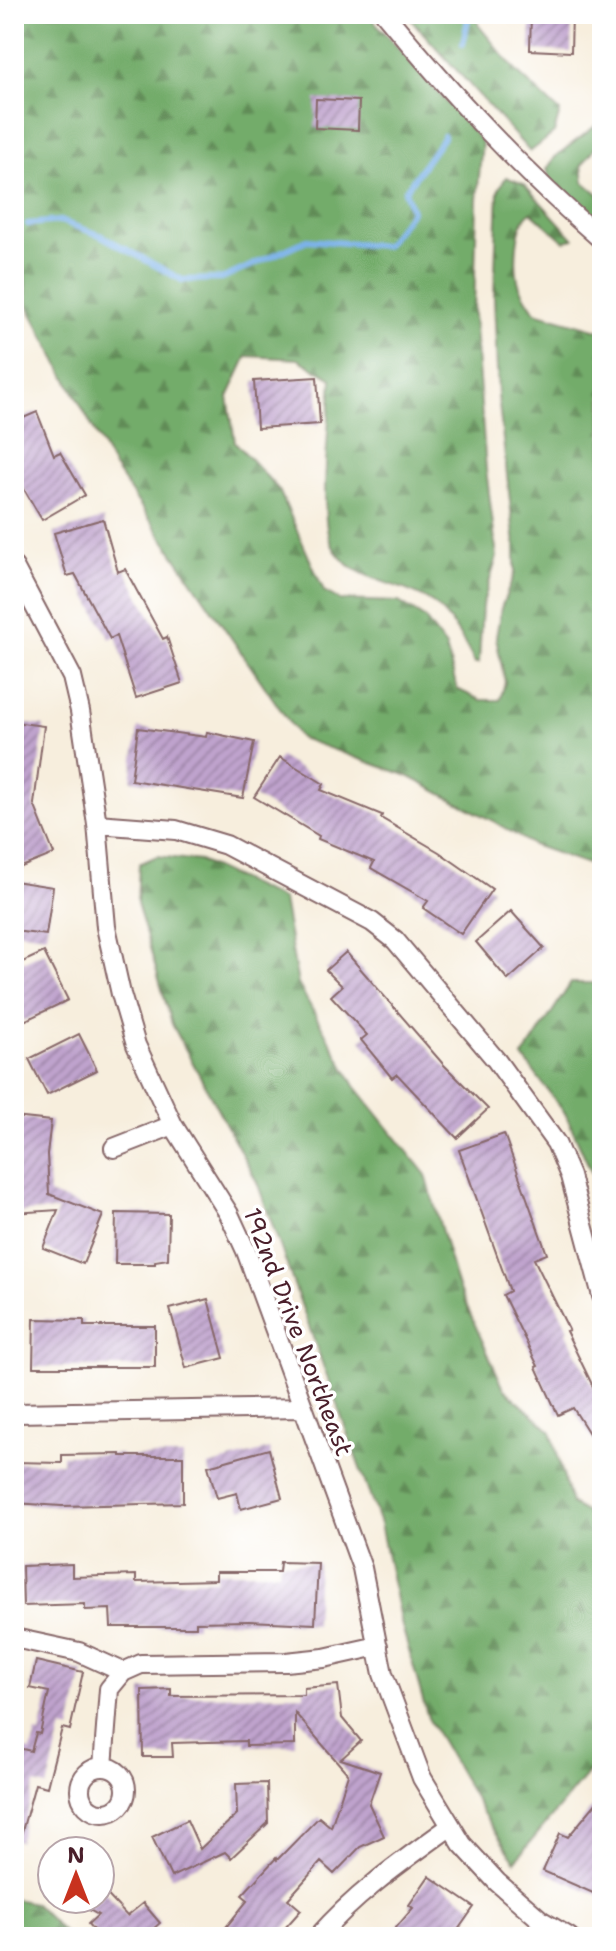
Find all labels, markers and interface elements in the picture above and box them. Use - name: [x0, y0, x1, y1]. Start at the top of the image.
- street label: 192nd Drive Northeast: [236, 1203, 360, 1461]
- north arrow: [36, 1835, 116, 1915]
- text: N: [67, 1841, 85, 1870]

